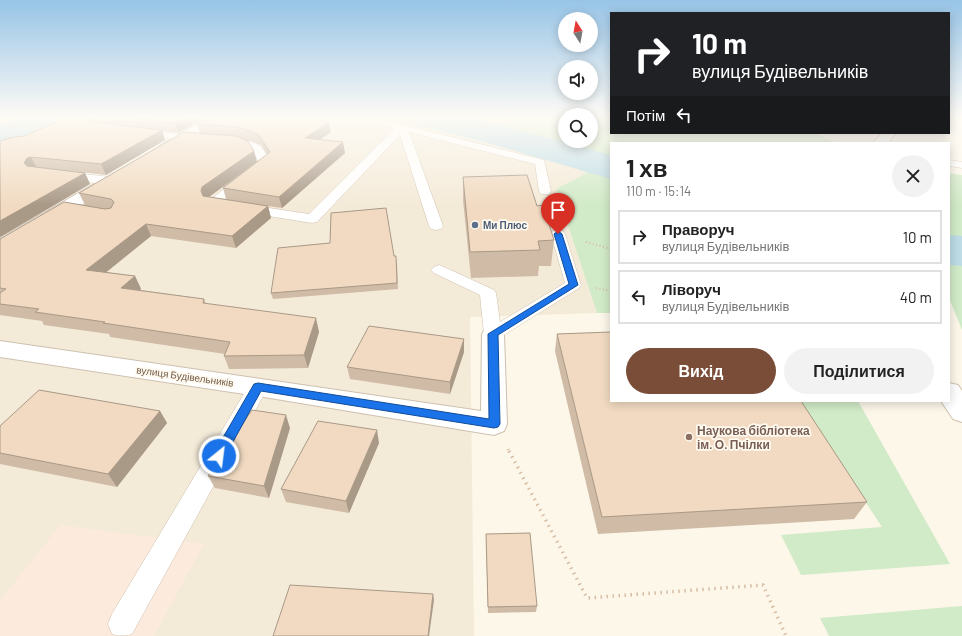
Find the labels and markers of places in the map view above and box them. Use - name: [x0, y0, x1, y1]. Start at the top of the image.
- pin: [541, 193, 575, 234]
- place label: Ми Плюс: [483, 219, 527, 231]
- marker: Ми Плюс: [470, 220, 480, 230]
- place label: Наукова бібліотека ім. О. Пчілки: [697, 423, 810, 451]
- marker: Наукова бібліотека ім. О. Пчілки: [684, 432, 694, 442]

